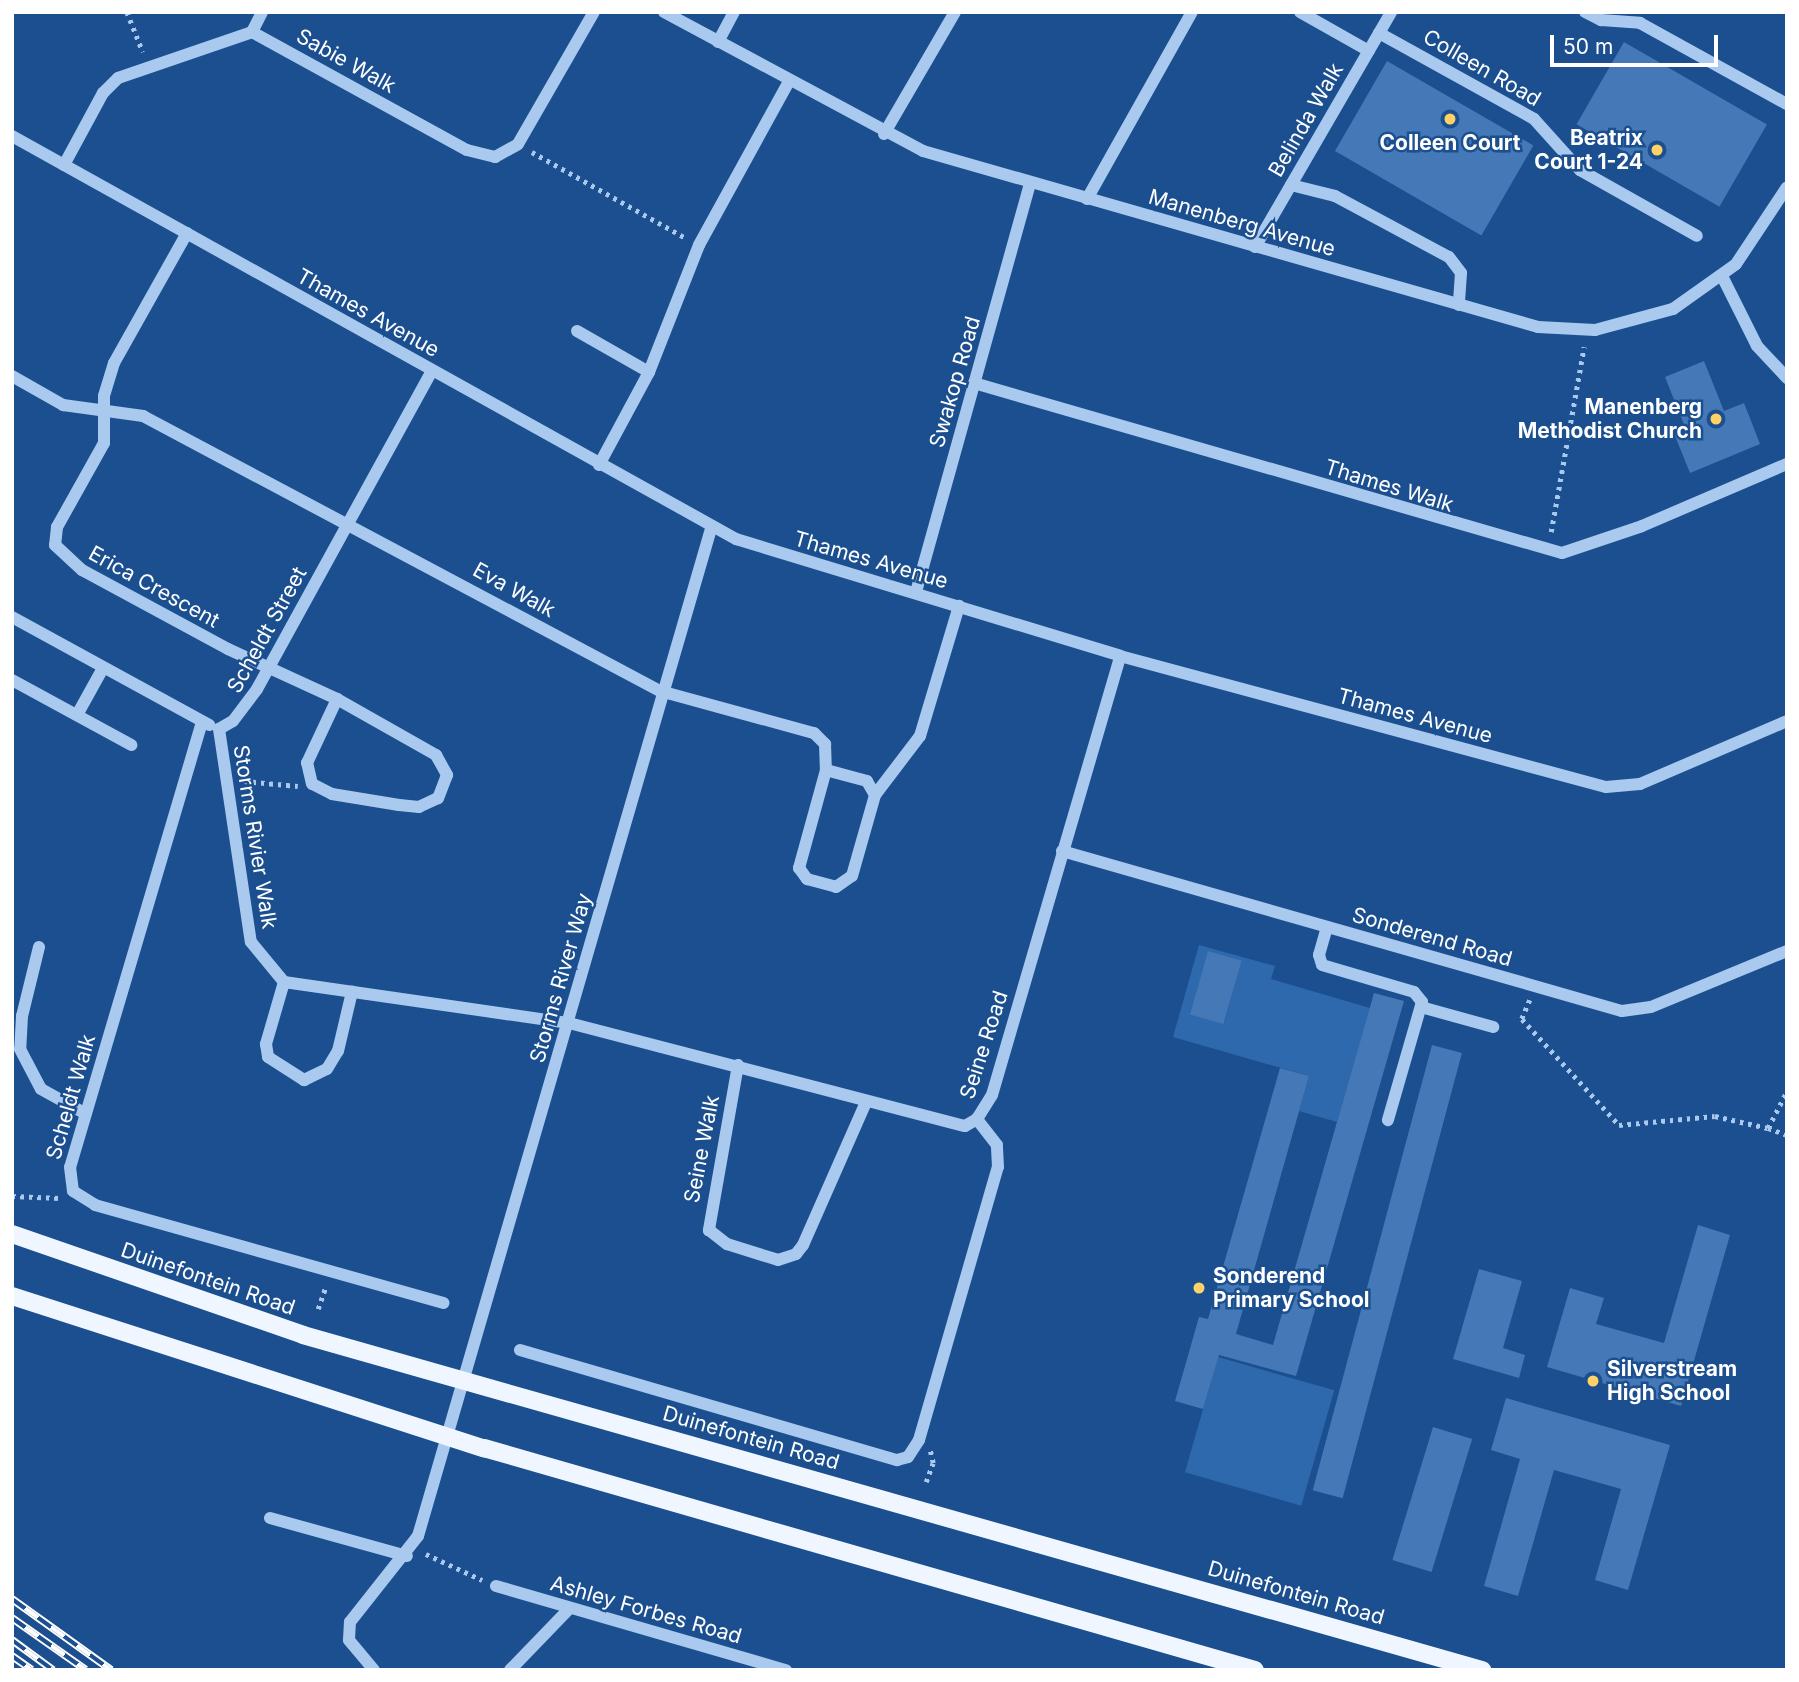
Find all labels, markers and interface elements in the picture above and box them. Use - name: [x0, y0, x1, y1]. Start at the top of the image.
- scale bar: [1554, 21, 1722, 65]
- street label: Sabie Walk: [292, 23, 400, 99]
- street label: Colleen Road: [1419, 24, 1545, 112]
- text: 50 m: [1563, 34, 1613, 59]
- street label: Belinda Walk: [1263, 59, 1349, 181]
- marker: Colleen Court: [1442, 111, 1458, 127]
- place label: Beatrix Court 1-24: [1534, 125, 1643, 175]
- place label: Colleen Court: [1379, 130, 1521, 156]
- marker: Beatrix Court 1-24: [1649, 142, 1665, 158]
- street label: Manenberg Avenue: [1146, 184, 1338, 262]
- street label: Thames Avenue: [292, 263, 444, 363]
- street label: Swakop Road: [924, 313, 986, 451]
- place label: Manenberg Methodist Church: [1518, 394, 1702, 444]
- marker: Manenberg Methodist Church: [1708, 411, 1724, 427]
- street label: Thames Walk: [1322, 454, 1456, 518]
- street label: Thames Avenue: [791, 526, 951, 594]
- street label: Erica Crescent: [84, 541, 224, 633]
- street label: Eva Walk: [469, 557, 559, 623]
- street label: Scheldt Street: [222, 562, 312, 698]
- street label: Thames Avenue: [1335, 683, 1495, 749]
- street label: Storms Rivier Walk: [228, 743, 282, 931]
- street label: Storms River Way: [525, 890, 597, 1066]
- street label: Sonderend Road: [1349, 902, 1515, 972]
- street label: Seine Road: [955, 988, 1013, 1102]
- street label: Scheldt Walk: [41, 1031, 101, 1163]
- street label: Seine Walk: [679, 1093, 725, 1205]
- street label: Duinefontein Road: [118, 1237, 298, 1321]
- place label: Sonderend Primary School: [1213, 1263, 1369, 1313]
- marker: Sonderend Primary School: [1191, 1280, 1207, 1296]
- place label: Silverstream High School: [1607, 1356, 1737, 1406]
- marker: Silverstream High School: [1585, 1373, 1601, 1389]
- street label: Duinefontein Road: [660, 1401, 842, 1475]
- street label: Duinefontein Road: [1205, 1556, 1387, 1630]
- street label: Ashley Forbes Road: [547, 1571, 745, 1649]

